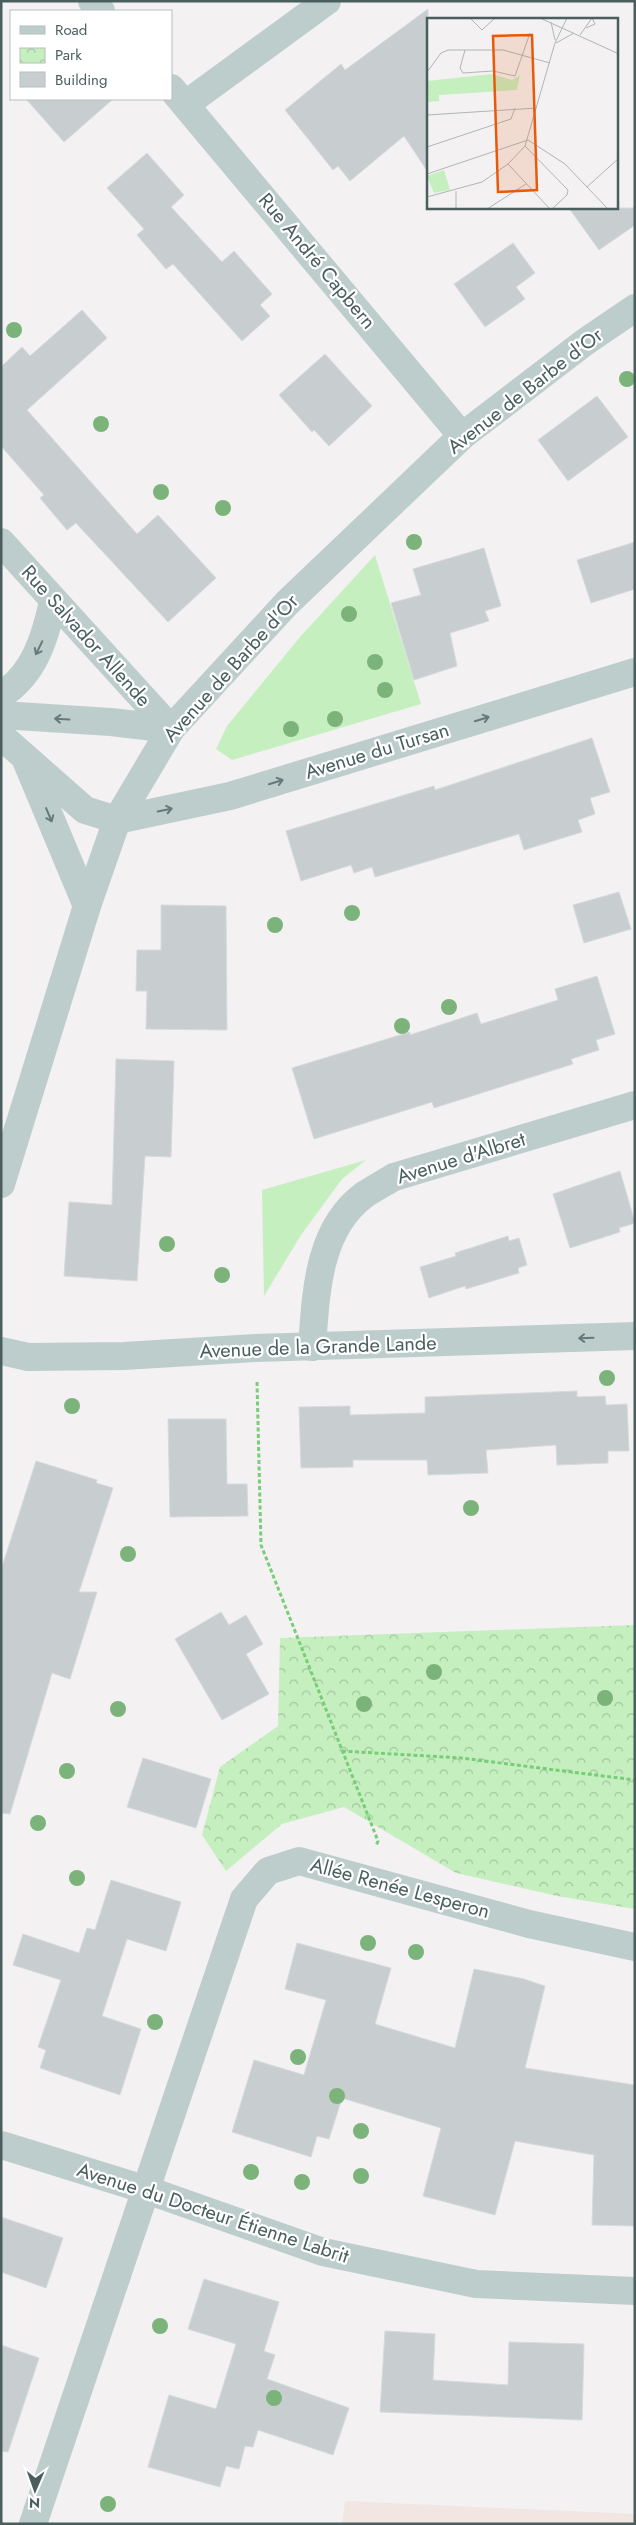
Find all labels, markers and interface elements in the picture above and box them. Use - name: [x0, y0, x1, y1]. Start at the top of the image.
- legend: [10, 10, 172, 100]
- inset map: [427, 18, 618, 209]
- text: Road: [55, 19, 87, 41]
- text: Park: [55, 44, 82, 66]
- text: Building: [55, 69, 107, 91]
- street label: Rue André Capbern: [251, 187, 383, 335]
- street label: Avenue de Barbe d'Or: [441, 321, 609, 461]
- street label: Rue Salvador Allende: [14, 559, 158, 713]
- street label: Avenue de Barbe d'Or: [156, 587, 306, 748]
- one-way arrow: [34, 640, 44, 655]
- one-way arrow: [474, 713, 490, 723]
- one-way arrow: [55, 714, 71, 723]
- street label: Avenue du Tursan: [301, 715, 453, 787]
- one-way arrow: [268, 776, 284, 786]
- one-way arrow: [157, 805, 173, 814]
- one-way arrow: [44, 807, 54, 822]
- street label: Avenue d'Albret: [393, 1125, 529, 1191]
- street label: Avenue de la Grande Lande: [199, 1328, 437, 1366]
- one-way arrow: [578, 1333, 594, 1343]
- street label: Allée Renée Lesperon: [307, 1850, 493, 1926]
- street label: Avenue du Docteur Étienne Labrit: [73, 2155, 353, 2271]
- north arrow: [10, 2465, 60, 2515]
- text: N: [29, 2493, 40, 2513]

